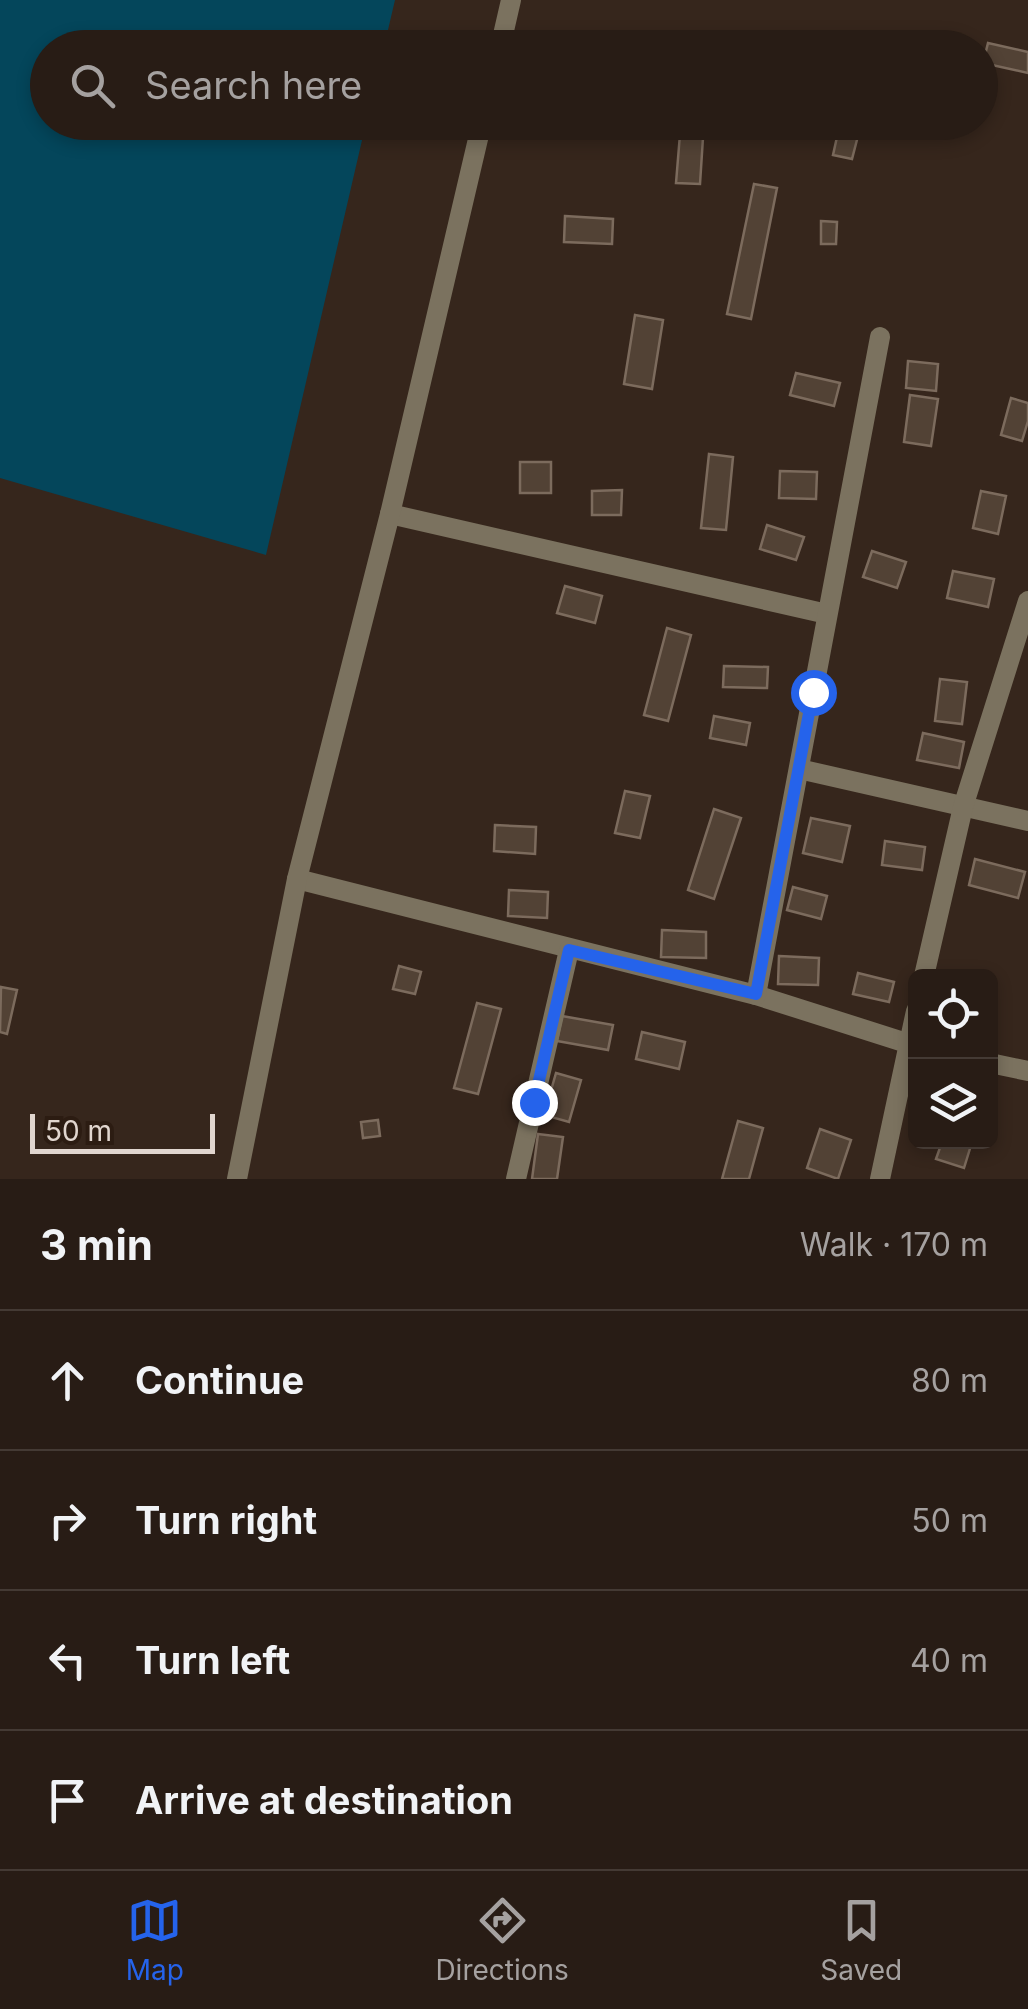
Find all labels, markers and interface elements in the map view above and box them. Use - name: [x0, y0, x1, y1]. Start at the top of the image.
- search box: [30, 30, 998, 140]
- icon: search: [65, 58, 120, 113]
- text: Search here: [145, 62, 362, 108]
- route start: [791, 670, 837, 716]
- map controls: [908, 969, 998, 1149]
- button: locate: [908, 969, 998, 1059]
- button: layers: [908, 1059, 998, 1149]
- route end: [512, 1080, 558, 1126]
- scale bar: [30, 1109, 215, 1154]
- text: 50 m: [45, 1114, 112, 1148]
- text: 3 min: [40, 1219, 153, 1270]
- text: Walk · 170 m: [800, 1225, 988, 1264]
- icon: ahead: [40, 1353, 95, 1408]
- text: Continue: [135, 1357, 304, 1403]
- text: 80 m: [911, 1361, 988, 1400]
- icon: right: [40, 1493, 95, 1548]
- text: Turn right: [135, 1497, 317, 1543]
- text: 50 m: [911, 1501, 988, 1540]
- icon: left: [40, 1633, 95, 1688]
- text: Turn left: [135, 1637, 290, 1683]
- text: 40 m: [910, 1641, 988, 1680]
- icon: arrive: [40, 1773, 95, 1828]
- text: Arrive at destination: [135, 1777, 513, 1823]
- tab: Map: [126, 1893, 184, 1987]
- tab: Directions: [435, 1893, 569, 1987]
- tab: Saved: [820, 1893, 902, 1987]

